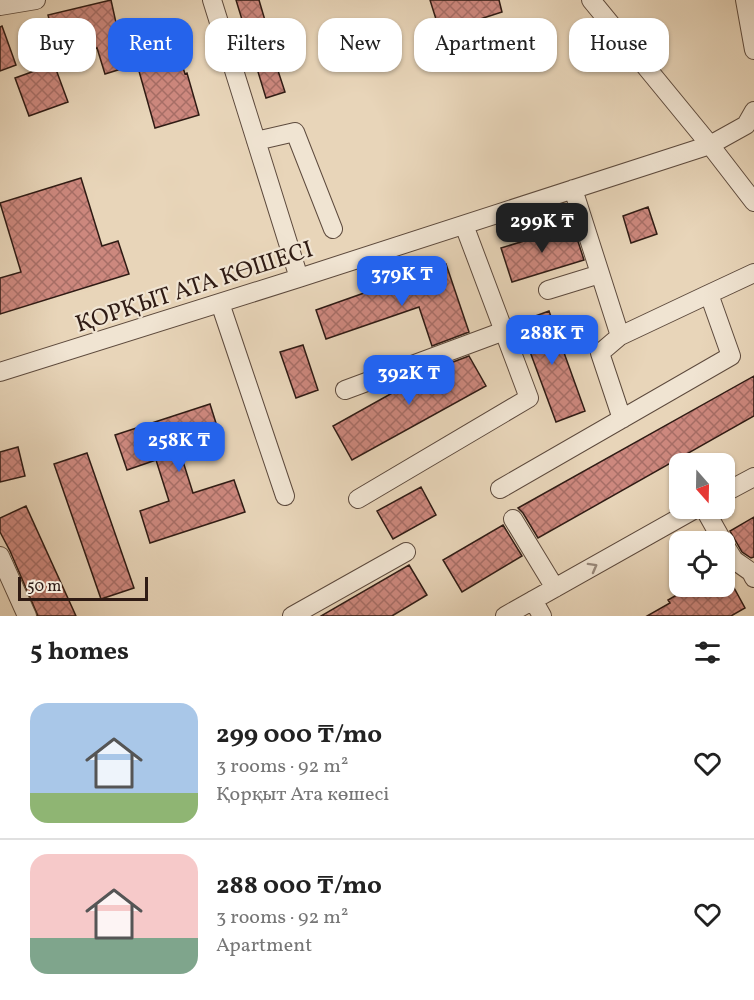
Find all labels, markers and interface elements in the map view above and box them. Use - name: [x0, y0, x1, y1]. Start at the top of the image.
- chip: Buy: [18, 18, 96, 72]
- chip: Rent: [108, 18, 193, 72]
- chip: Filters: [205, 18, 306, 72]
- chip: New: [318, 18, 402, 72]
- chip: Apartment: [414, 18, 557, 72]
- chip: House: [569, 18, 669, 72]
- pin: 299K ₸: [493, 203, 591, 254]
- text: 299K ₸: [510, 208, 574, 236]
- street label: ҚОРҚЫТ АТА КӨШЕСІ: [71, 233, 318, 342]
- pin: 379K ₸: [353, 256, 451, 307]
- text: 379K ₸: [371, 261, 433, 289]
- pin: 288K ₸: [503, 315, 601, 366]
- text: 288K ₸: [520, 320, 584, 348]
- pin: 392K ₸: [360, 355, 458, 406]
- text: 392K ₸: [378, 360, 440, 388]
- pin: 258K ₸: [130, 422, 228, 473]
- text: 258K ₸: [148, 427, 210, 455]
- north arrow: [669, 453, 735, 519]
- map controls: [669, 453, 735, 597]
- button: locate: [669, 531, 735, 597]
- one-way arrow: [587, 563, 597, 574]
- scale bar: [18, 574, 148, 602]
- text: 50 m: [27, 576, 61, 598]
- text: 5 homes: [30, 634, 129, 670]
- icon: filters: [691, 636, 724, 669]
- text: 299 000 ₸/mo: [216, 717, 382, 753]
- icon: home: [78, 727, 150, 799]
- icon: heart: [691, 747, 724, 780]
- text: 3 rooms · 92 m²: [216, 753, 348, 781]
- text: Қорқыт Ата көшесі: [216, 781, 389, 809]
- text: 288 000 ₸/mo: [216, 868, 382, 904]
- icon: home: [78, 878, 150, 950]
- icon: heart: [691, 898, 724, 931]
- text: 3 rooms · 92 m²: [216, 904, 348, 932]
- text: Apartment: [216, 932, 312, 960]

